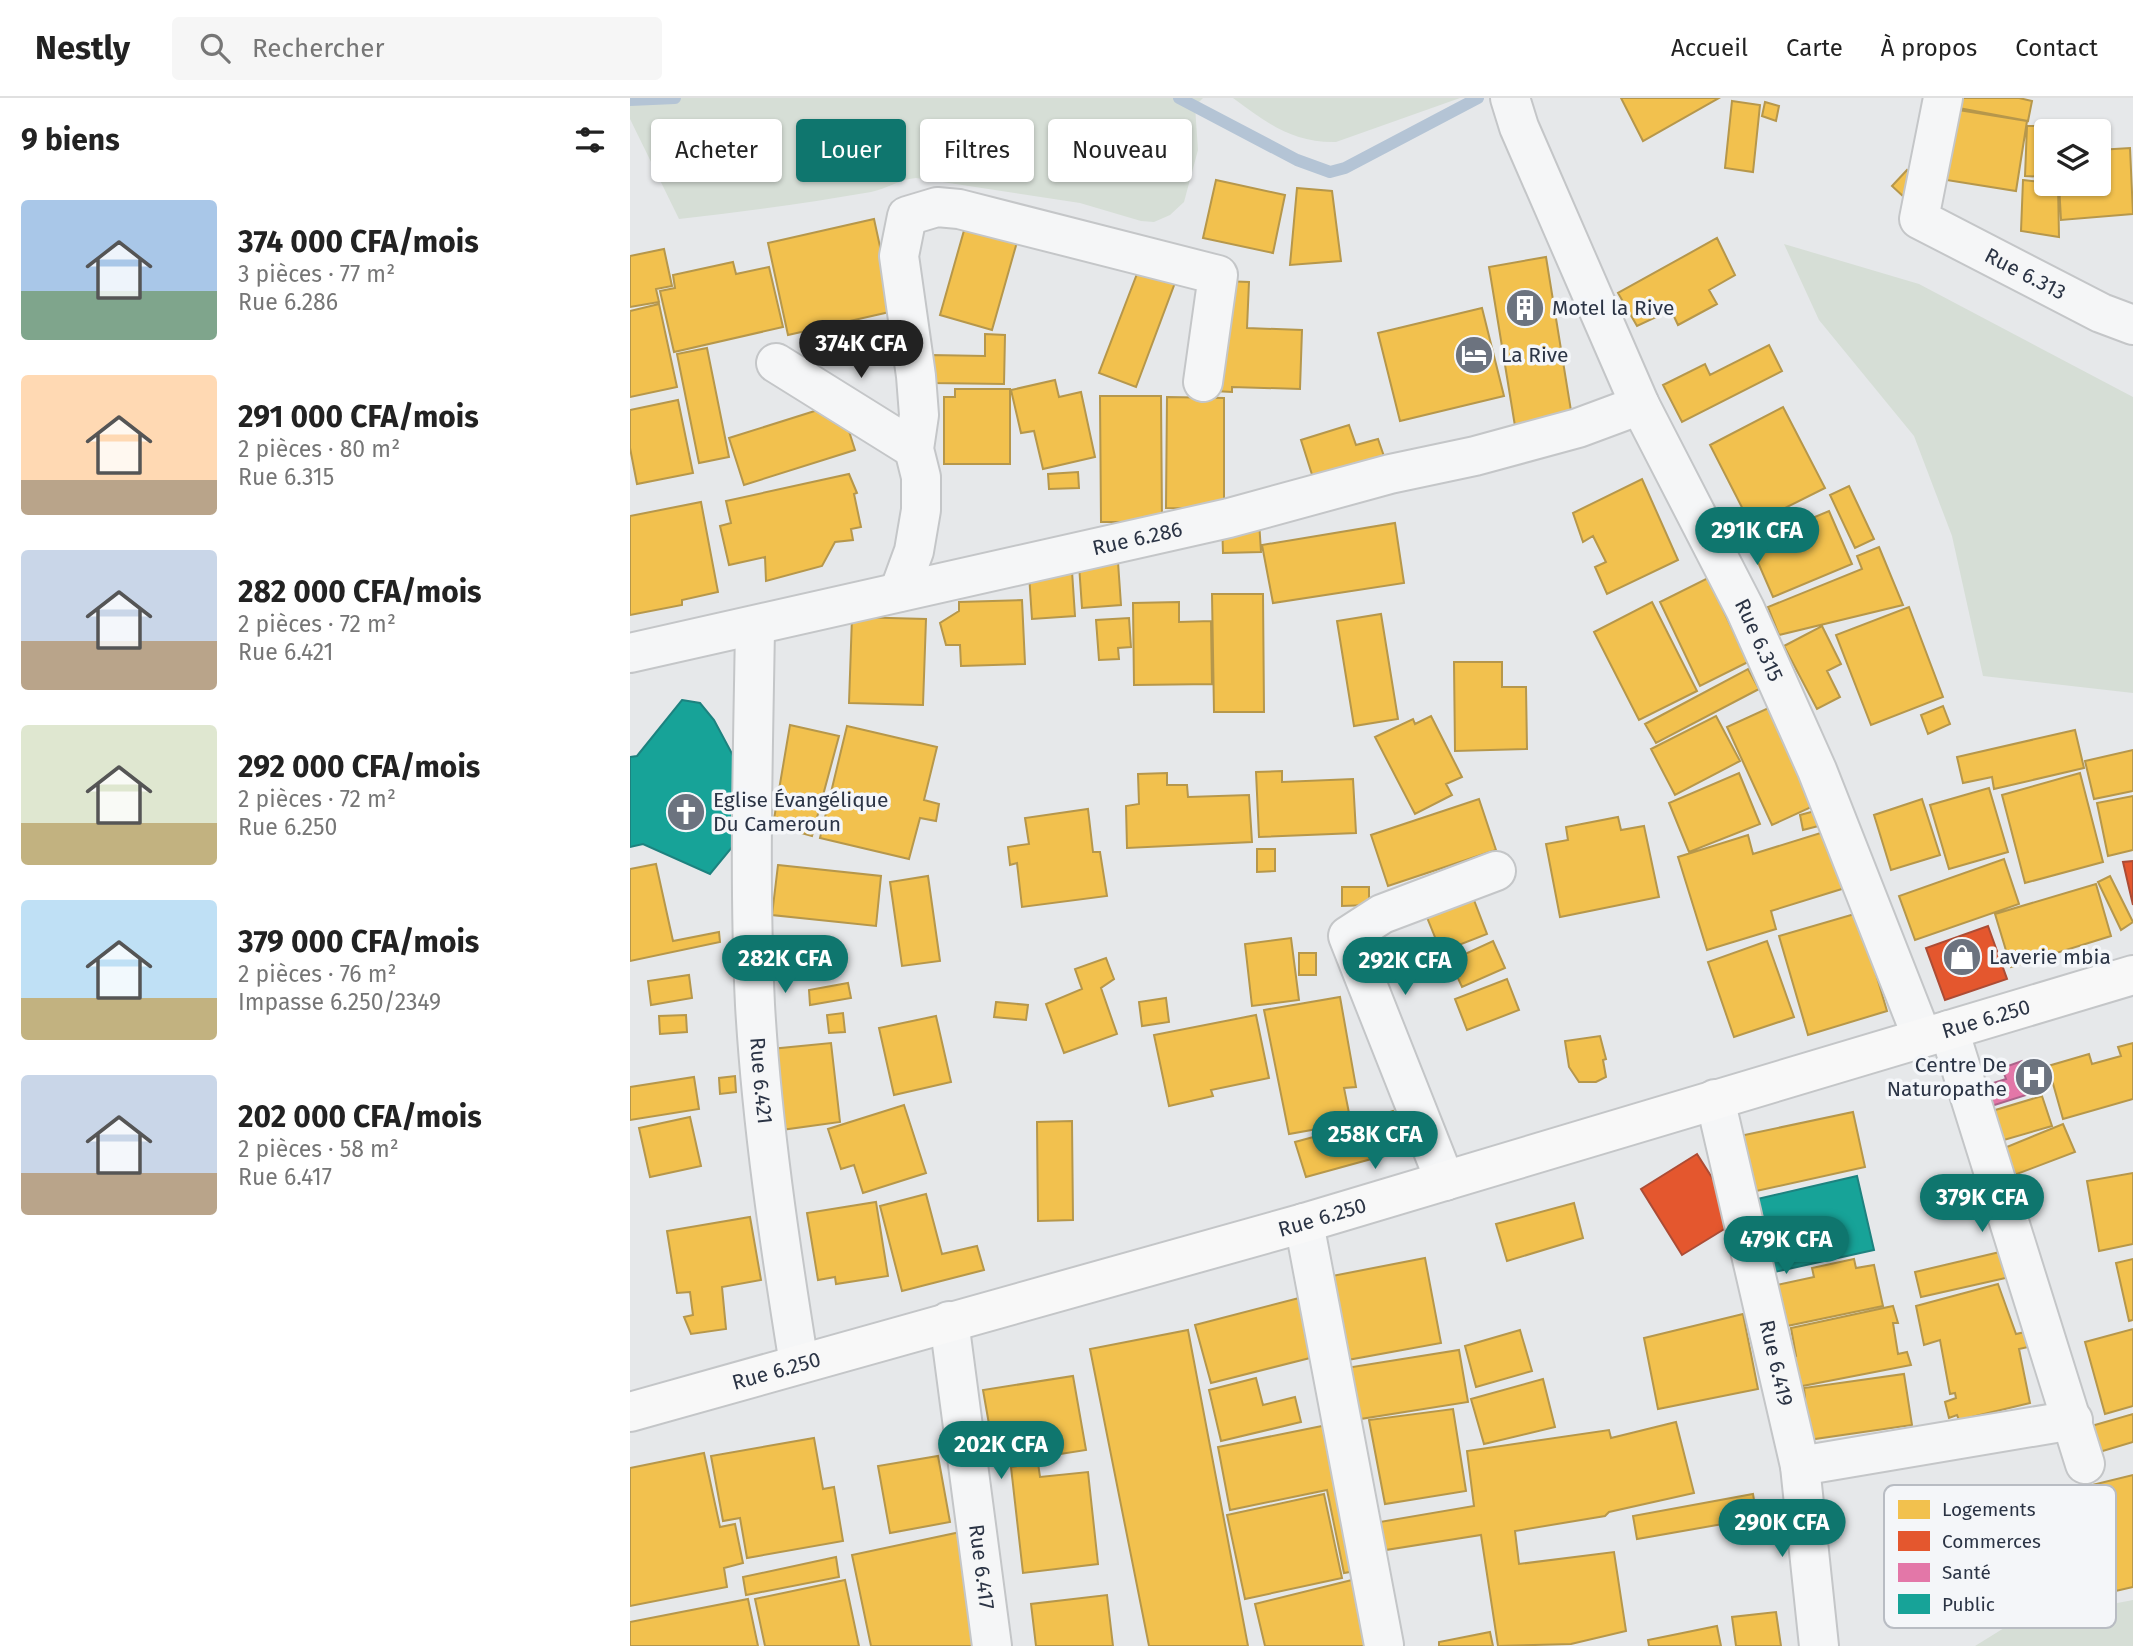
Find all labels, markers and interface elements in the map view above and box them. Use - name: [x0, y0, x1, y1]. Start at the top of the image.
- search box: [172, 17, 662, 80]
- text: Nestly: [35, 28, 130, 68]
- icon: search: [196, 29, 234, 67]
- text: Rechercher: [252, 33, 385, 64]
- text: Accueil: [1671, 34, 1748, 62]
- text: Carte: [1786, 34, 1843, 62]
- text: À propos: [1881, 34, 1977, 62]
- text: Contact: [2015, 34, 2098, 62]
- chip: Acheter: [651, 119, 782, 182]
- chip: Louer: [796, 119, 906, 182]
- chip: Filtres: [920, 119, 1034, 182]
- chip: Nouveau: [1048, 119, 1192, 182]
- map controls: [2034, 119, 2111, 196]
- button: layers: [2034, 119, 2111, 196]
- icon: filters: [571, 121, 609, 159]
- text: 9 biens: [21, 122, 120, 158]
- text: 374 000 CFA/mois: [238, 224, 479, 260]
- icon: home: [77, 228, 161, 312]
- street label: Rue 6.313: [1980, 242, 2070, 306]
- text: 3 pièces · 77 m²: [238, 260, 395, 288]
- building icon: Motel la Rive: [1504, 287, 1546, 329]
- text: Rue 6.286: [238, 288, 338, 316]
- place label: Motel la Rive: [1552, 295, 1674, 321]
- pin: 374K CFA: [789, 320, 933, 380]
- text: 374K CFA: [815, 329, 907, 357]
- hotel icon: La Rive: [1453, 334, 1495, 376]
- place label: La Rive: [1501, 342, 1569, 368]
- text: 291 000 CFA/mois: [238, 399, 479, 435]
- icon: home: [77, 403, 161, 487]
- text: 2 pièces · 80 m²: [238, 435, 400, 463]
- text: Rue 6.315: [238, 463, 334, 491]
- pin: 291K CFA: [1685, 508, 1829, 567]
- street label: Rue 6.286: [1090, 516, 1185, 561]
- text: 291K CFA: [1711, 516, 1803, 544]
- text: 282 000 CFA/mois: [238, 574, 482, 610]
- icon: home: [77, 578, 161, 662]
- street label: Rue 6.315: [1729, 594, 1789, 686]
- text: 2 pièces · 72 m²: [238, 610, 396, 638]
- text: Rue 6.421: [238, 638, 334, 666]
- text: 292 000 CFA/mois: [238, 749, 480, 785]
- icon: home: [77, 753, 161, 837]
- text: 2 pièces · 72 m²: [238, 785, 396, 813]
- place label: Eglise Évangélique Du Cameroun: [713, 787, 889, 837]
- church icon: Eglise Évangélique Du Cameroun: [665, 791, 707, 833]
- text: Rue 6.250: [238, 813, 337, 841]
- text: 379 000 CFA/mois: [238, 924, 479, 960]
- icon: home: [77, 928, 161, 1012]
- pin: 282K CFA: [713, 936, 857, 995]
- shop icon: Laverie mbia: [1941, 936, 1983, 978]
- pin: 292K CFA: [1333, 937, 1477, 997]
- text: 282K CFA: [738, 944, 832, 972]
- place label: Laverie mbia: [1989, 944, 2111, 970]
- text: 292K CFA: [1359, 946, 1451, 974]
- text: 2 pièces · 76 m²: [238, 960, 397, 988]
- text: Impasse 6.250/2349: [238, 988, 441, 1016]
- street label: Rue 6.250: [1939, 993, 2033, 1044]
- street label: Rue 6.421: [744, 1036, 778, 1126]
- place label: Centre De Naturopathe: [1887, 1052, 2007, 1102]
- hospital icon: Centre De Naturopathe: [2013, 1056, 2055, 1098]
- text: 202 000 CFA/mois: [238, 1099, 482, 1135]
- icon: home: [77, 1103, 161, 1187]
- pin: 258K CFA: [1303, 1112, 1447, 1171]
- text: 258K CFA: [1328, 1120, 1422, 1148]
- text: 2 pièces · 58 m²: [238, 1135, 399, 1163]
- text: Rue 6.417: [238, 1163, 332, 1191]
- pin: 379K CFA: [1910, 1174, 2054, 1234]
- text: 379K CFA: [1936, 1183, 2028, 1211]
- street label: Rue 6.250: [1275, 1192, 1369, 1243]
- pin: 479K CFA: [1714, 1216, 1858, 1276]
- text: 479K CFA: [1740, 1225, 1832, 1253]
- street label: Rue 6.419: [1754, 1317, 1799, 1409]
- street label: Rue 6.250: [729, 1346, 824, 1396]
- pin: 202K CFA: [929, 1422, 1073, 1481]
- text: 202K CFA: [954, 1430, 1048, 1458]
- legend: [1884, 1485, 2116, 1628]
- text: Logements: [1942, 1498, 2036, 1521]
- pin: 290K CFA: [1710, 1500, 1854, 1559]
- text: 290K CFA: [1735, 1508, 1829, 1536]
- street label: Rue 6.417: [963, 1523, 1000, 1611]
- text: Commerces: [1942, 1530, 2041, 1553]
- text: Santé: [1942, 1561, 1991, 1584]
- text: Public: [1942, 1593, 1995, 1616]

